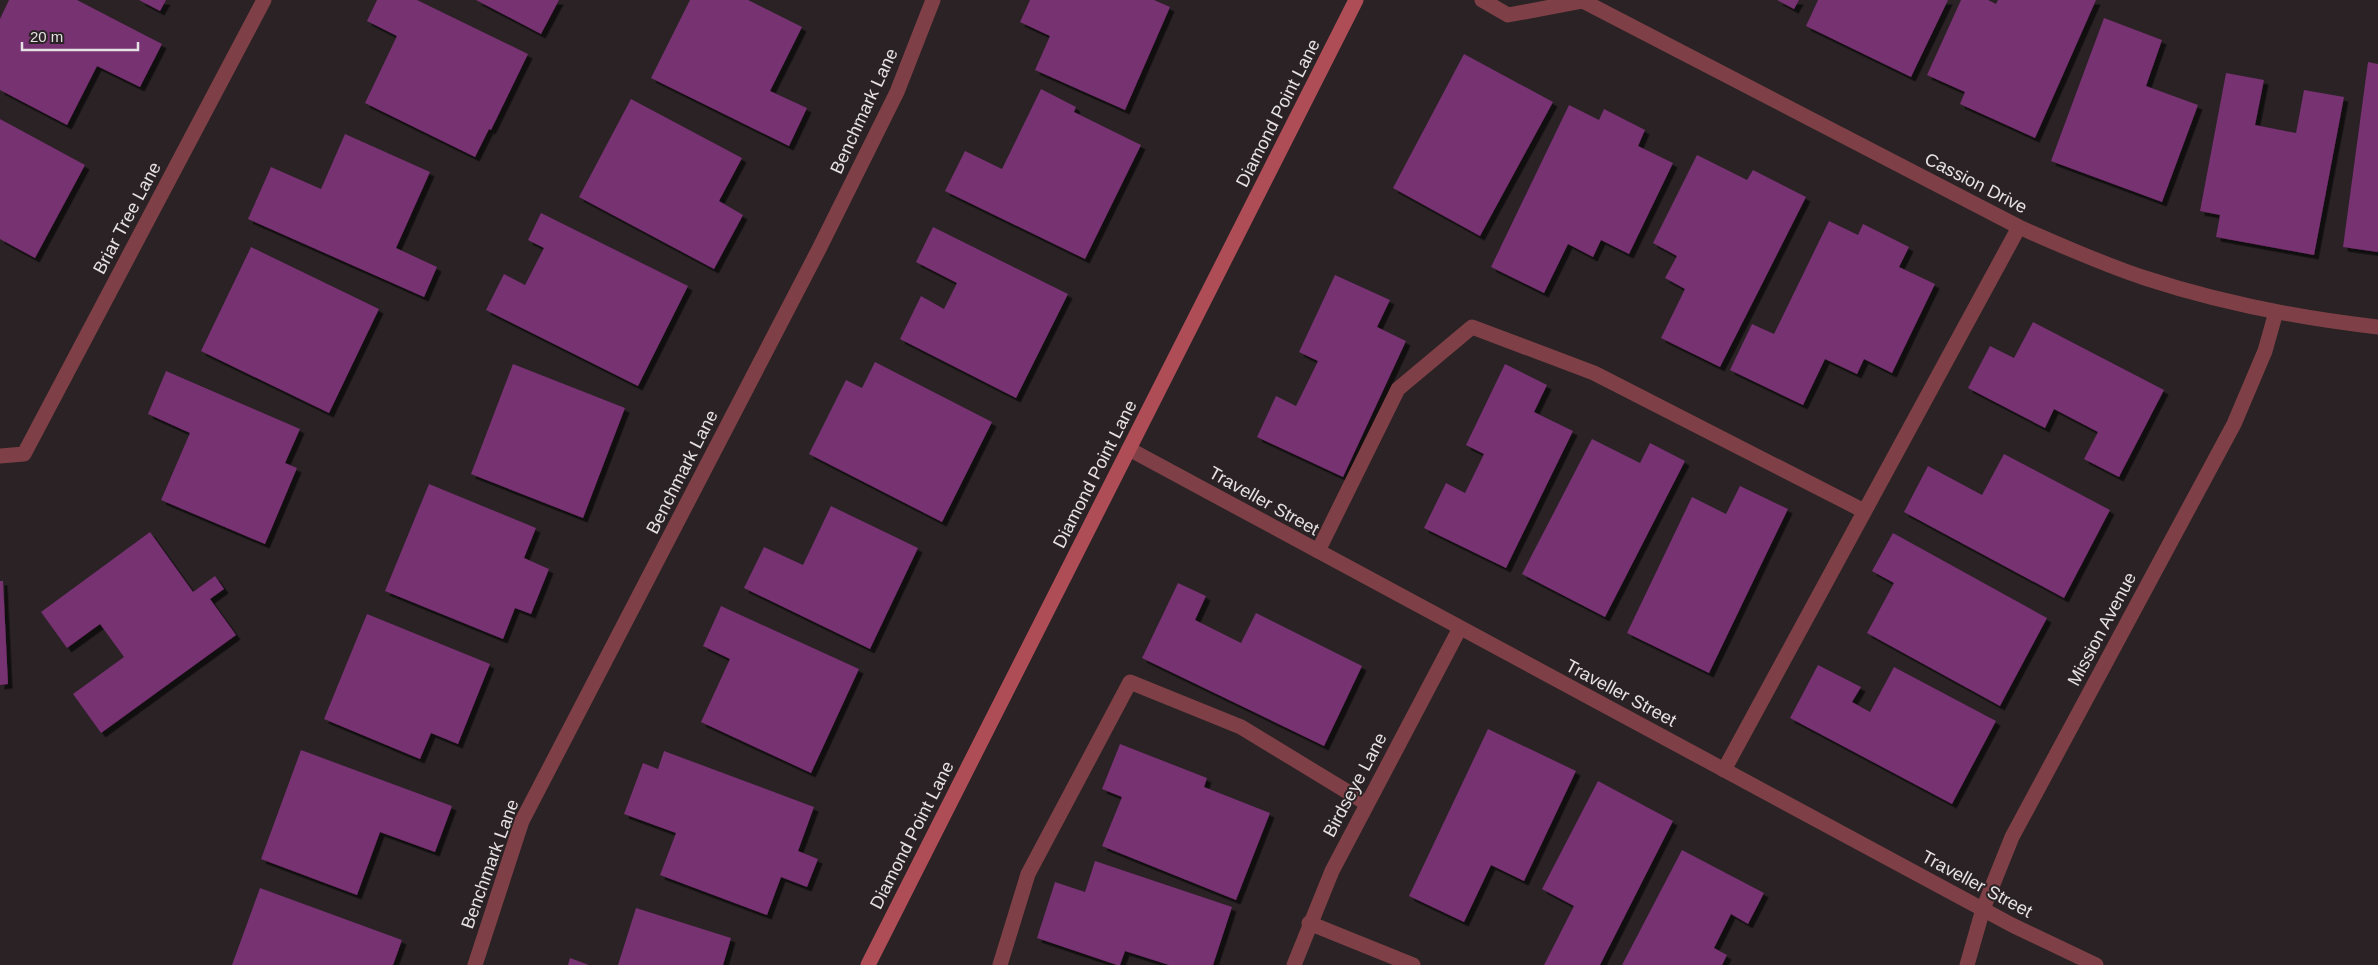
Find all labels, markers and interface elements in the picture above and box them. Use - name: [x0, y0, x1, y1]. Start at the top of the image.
- scale bar: [22, 20, 139, 52]
- text: 20 m: [30, 28, 63, 45]
- street label: Diamond Point Lane: [1232, 36, 1324, 190]
- street label: Benchmark Lane: [826, 45, 902, 177]
- street label: Cassion Drive: [1922, 149, 2030, 217]
- street label: Briar Tree Lane: [89, 159, 165, 277]
- street label: Diamond Point Lane: [1049, 397, 1141, 551]
- street label: Benchmark Lane: [642, 407, 722, 537]
- street label: Traveller Street: [1206, 463, 1322, 539]
- street label: Mission Avenue: [2064, 569, 2140, 689]
- street label: Traveller Street: [1562, 655, 1680, 731]
- street label: Birdseye Lane: [1319, 730, 1391, 840]
- street label: Diamond Point Lane: [866, 758, 958, 912]
- street label: Benchmark Lane: [457, 797, 523, 931]
- street label: Traveller Street: [1918, 846, 2036, 922]

